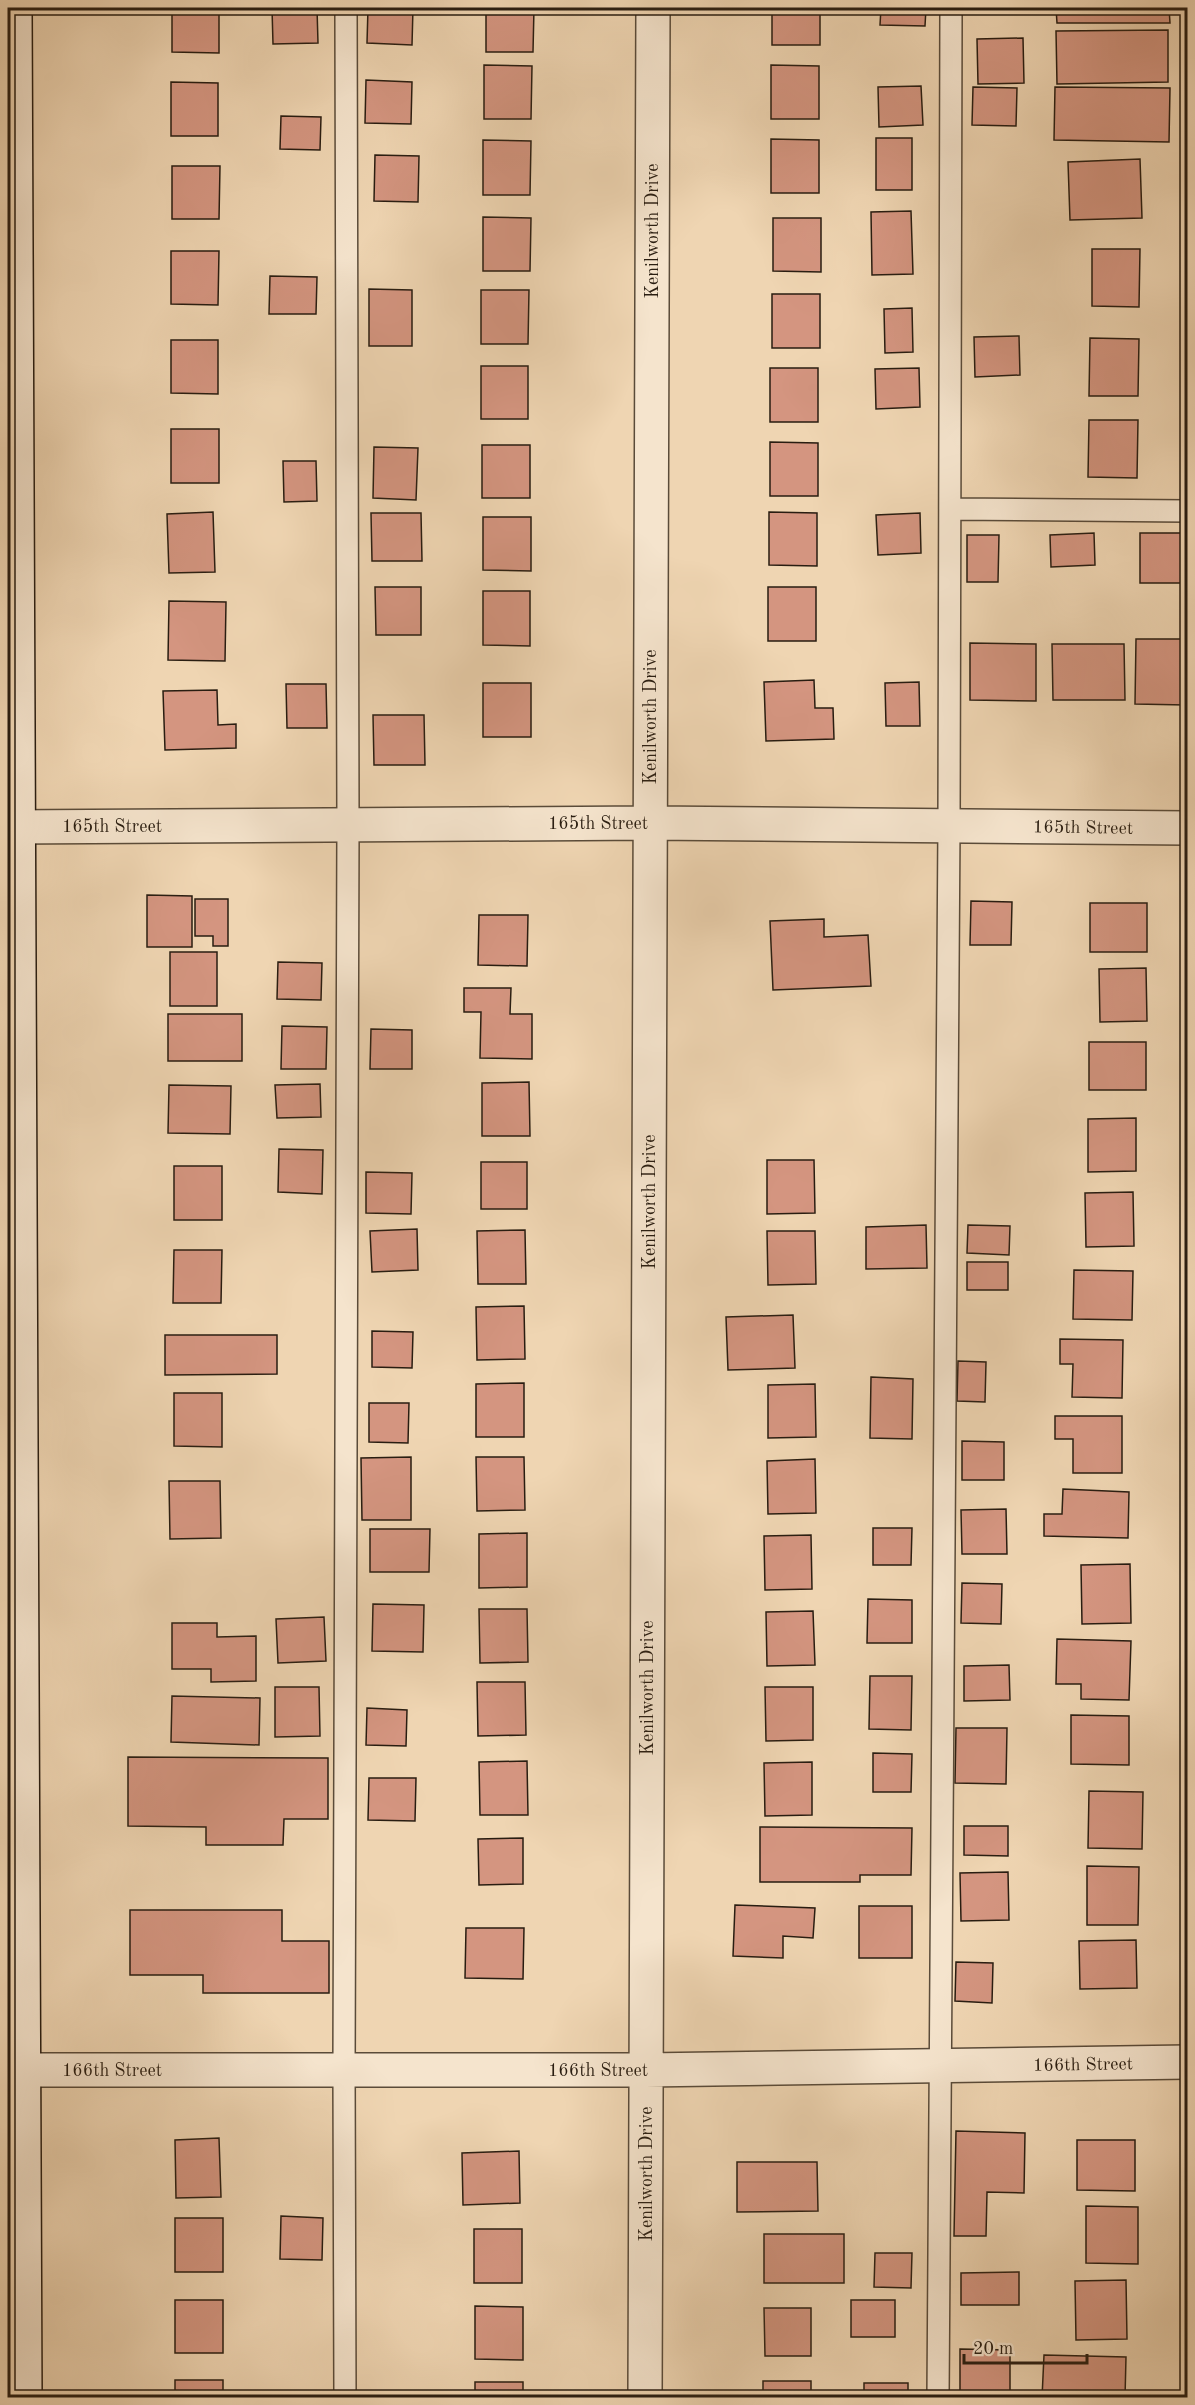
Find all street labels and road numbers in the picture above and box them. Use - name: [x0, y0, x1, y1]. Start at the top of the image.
- street label: Kenilworth Drive: [644, 163, 662, 299]
- street label: Kenilworth Drive: [642, 649, 660, 785]
- street label: 165th Street: [548, 815, 648, 833]
- street label: 165th Street: [62, 818, 162, 836]
- street label: 165th Street: [1033, 818, 1133, 838]
- street label: Kenilworth Drive: [641, 1134, 659, 1270]
- street label: Kenilworth Drive: [639, 1620, 657, 1756]
- street label: 166th Street: [1033, 2055, 1133, 2075]
- street label: 166th Street: [62, 2062, 162, 2080]
- street label: 166th Street: [548, 2062, 648, 2080]
- street label: Kenilworth Drive: [638, 2106, 656, 2242]

